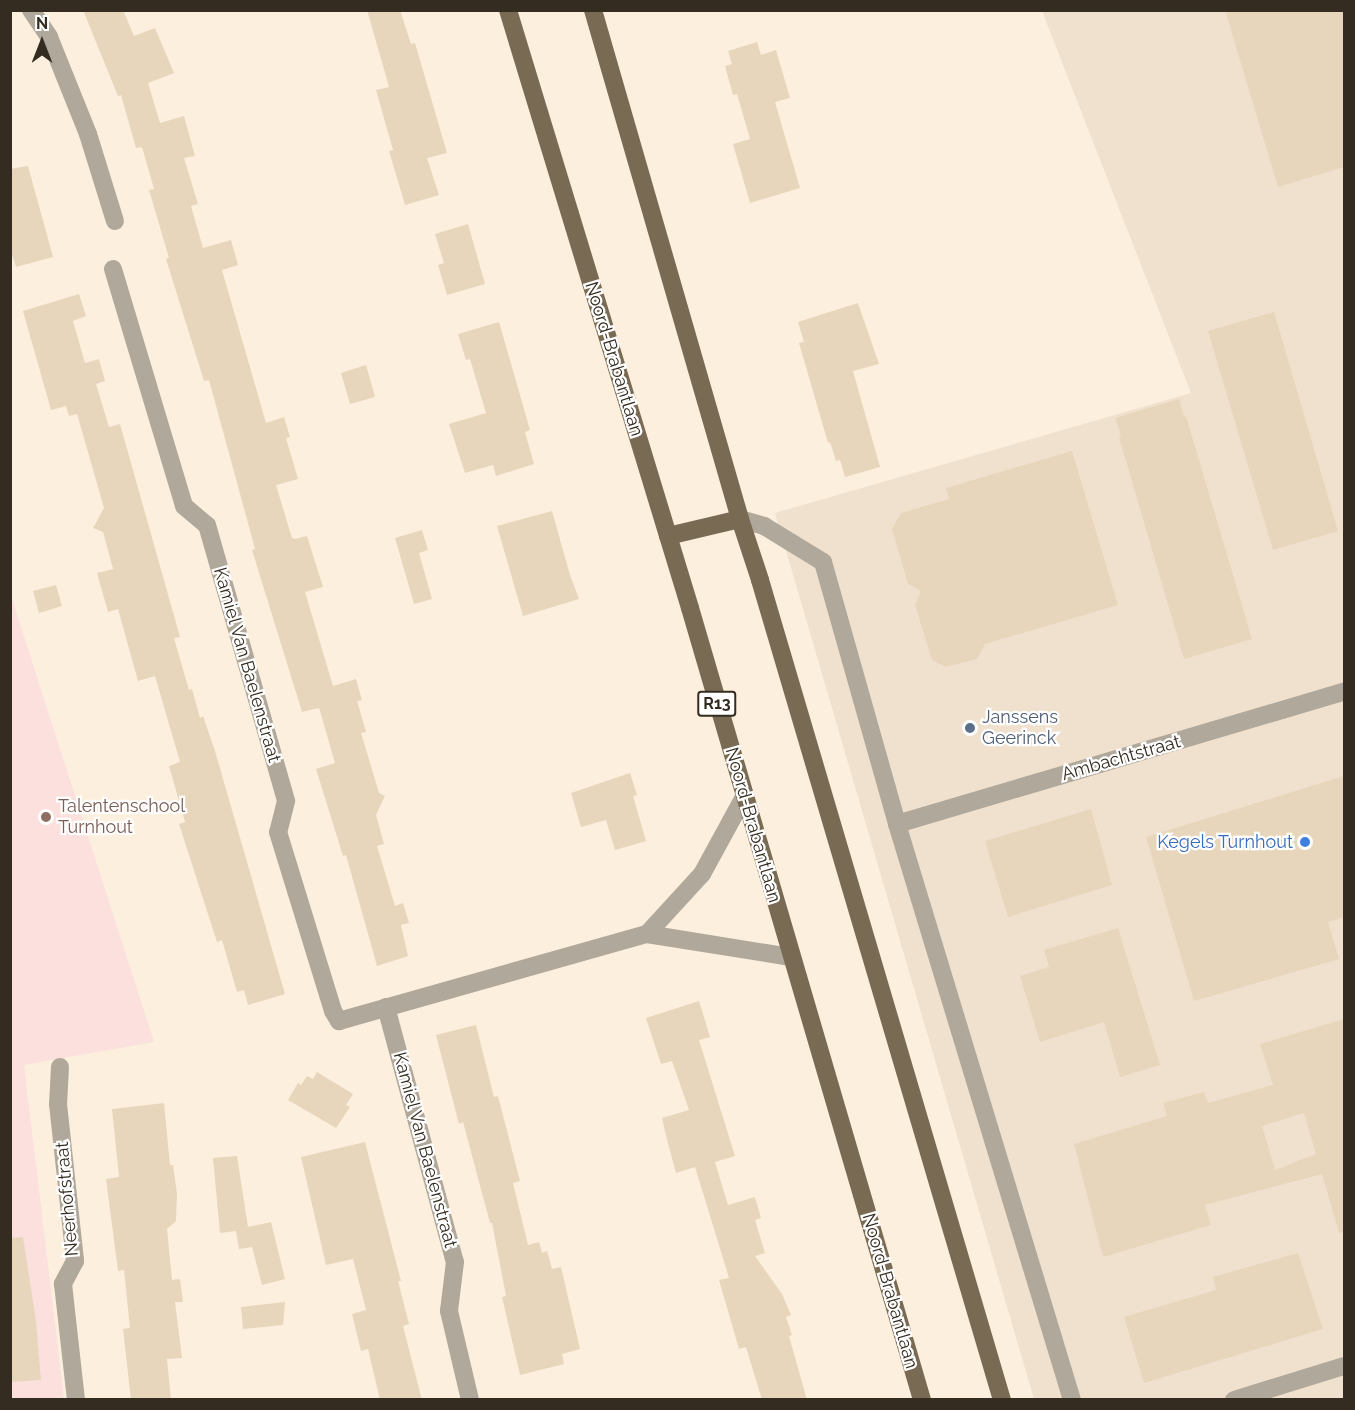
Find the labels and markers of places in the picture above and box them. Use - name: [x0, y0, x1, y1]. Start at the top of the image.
- place label: Janssens Geerinck: [982, 707, 1058, 750]
- marker: Janssens Geerinck: [963, 721, 977, 735]
- place label: Talentenschool Turnhout: [58, 796, 185, 838]
- marker: Talentenschool Turnhout: [39, 810, 53, 824]
- place label: Kegels Turnhout: [1157, 831, 1293, 853]
- marker: Kegels Turnhout: [1298, 835, 1312, 849]

